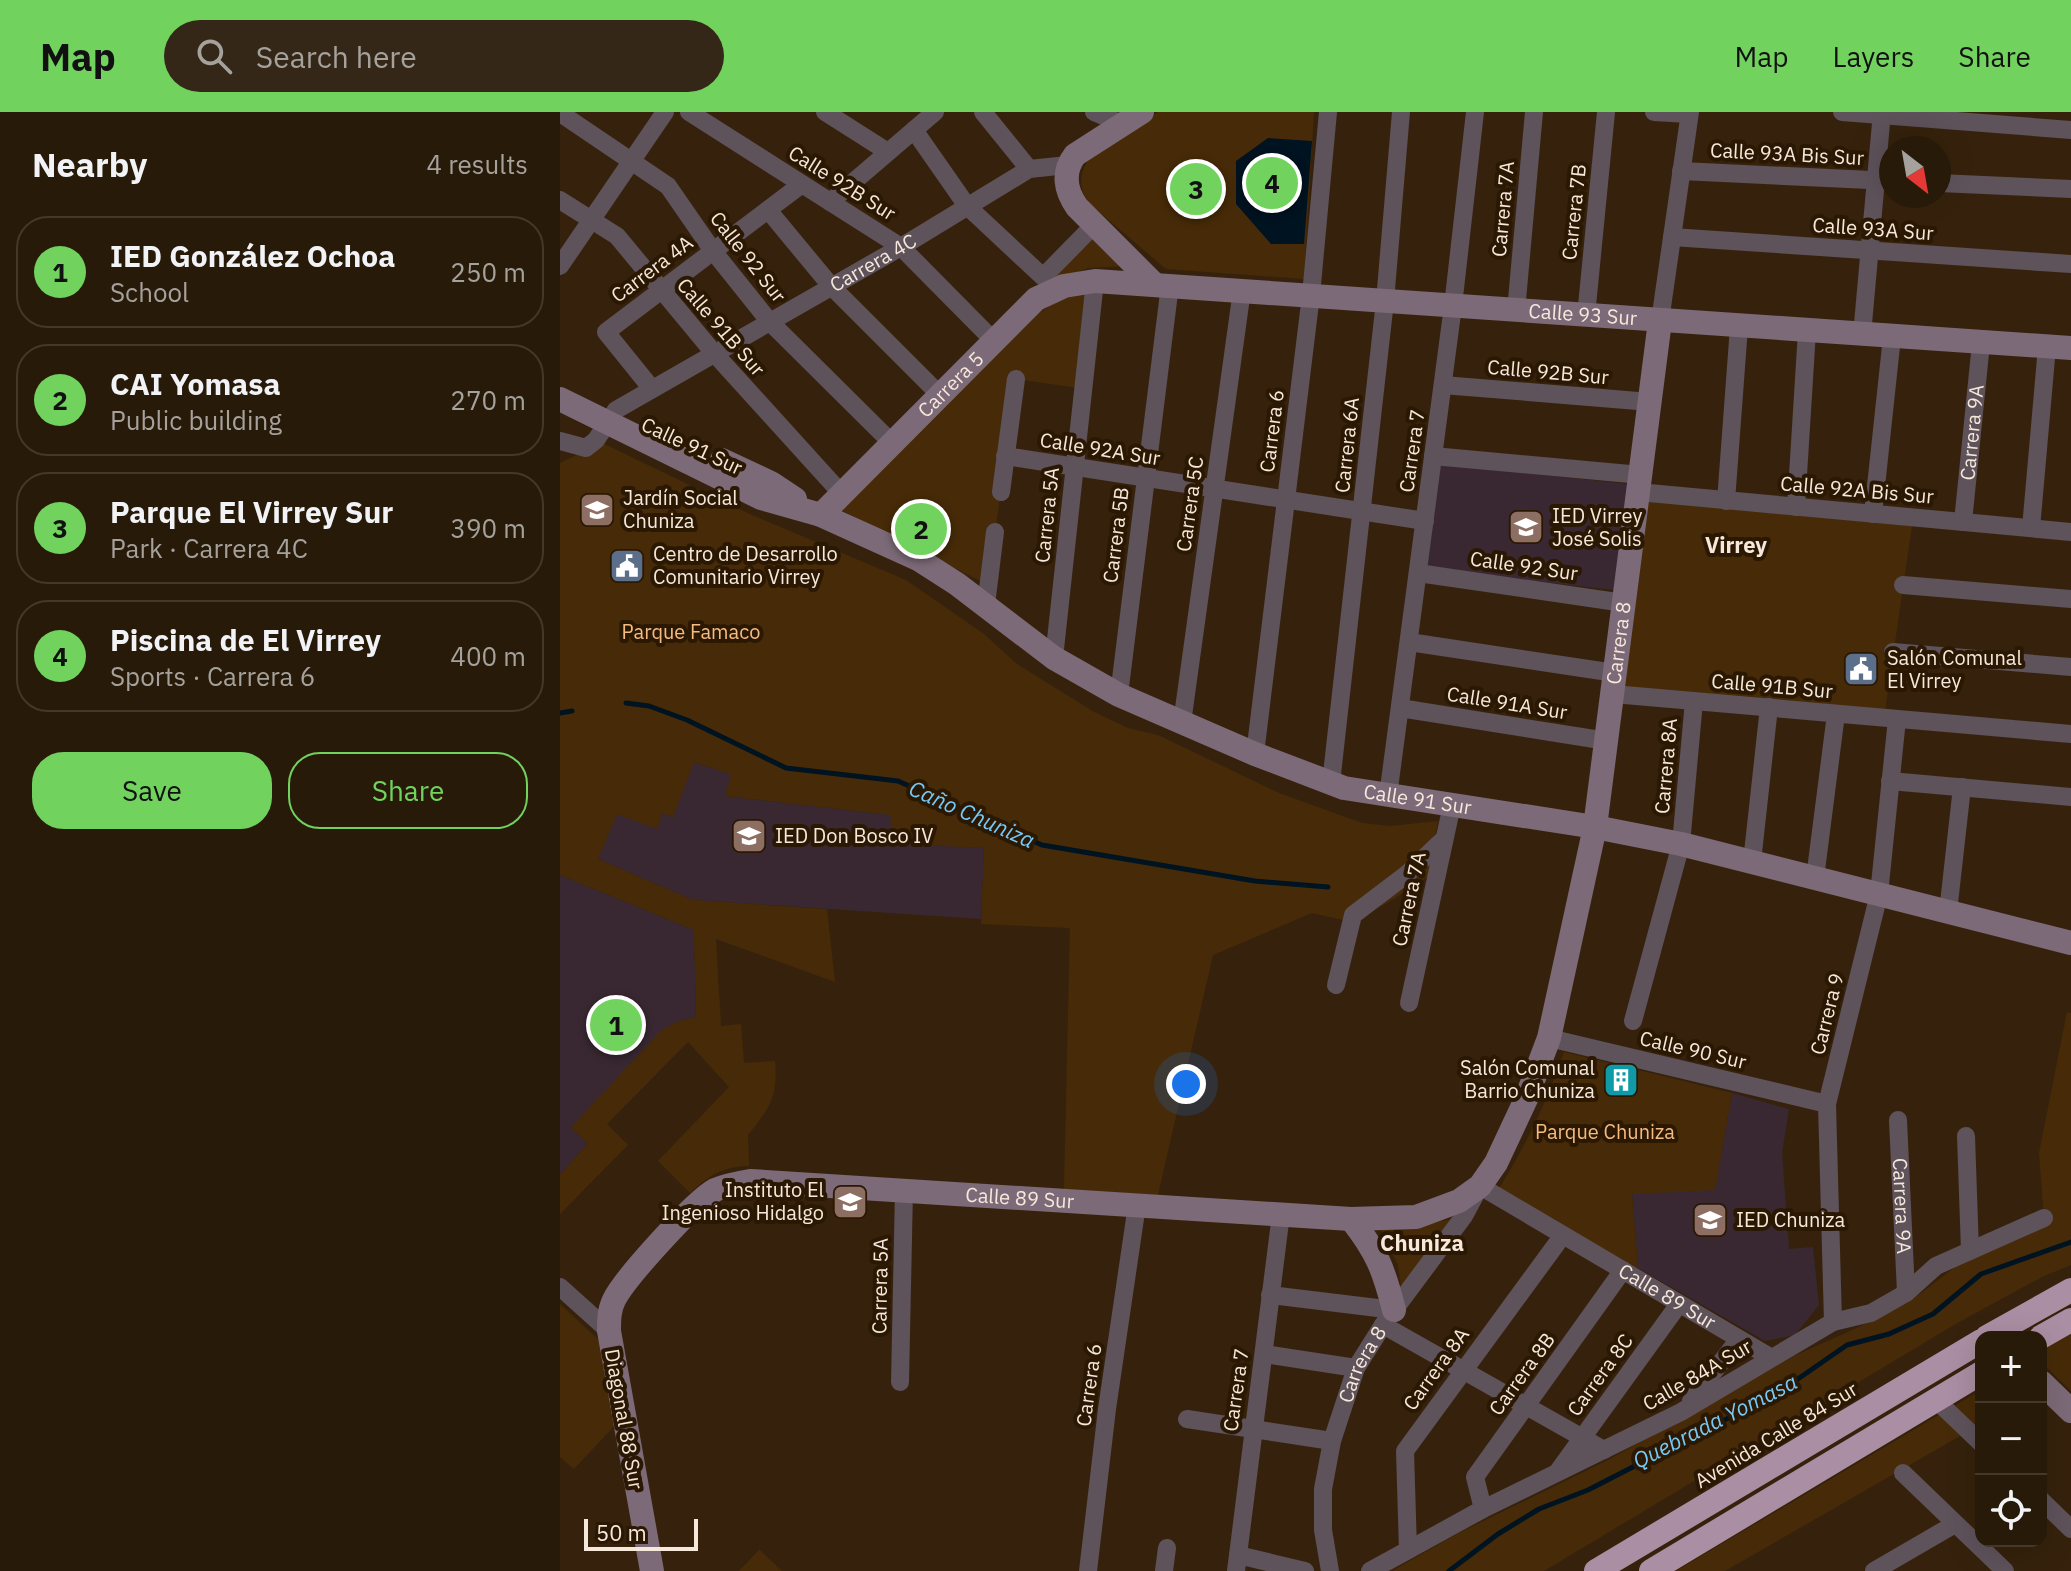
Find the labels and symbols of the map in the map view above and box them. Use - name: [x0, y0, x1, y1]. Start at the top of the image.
- street label: Calle 93A Bis Sur: [1709, 136, 1865, 171]
- north arrow: [1879, 136, 1951, 208]
- street label: Calle 92B Sur: [784, 139, 901, 226]
- pin: 4: [1246, 153, 1298, 213]
- pin: 3: [1170, 159, 1222, 219]
- street label: Carrera 7A: [1485, 160, 1520, 258]
- street label: Carrera 7B: [1555, 163, 1592, 261]
- street label: Calle 92 Sur: [704, 206, 792, 308]
- street label: Calle 93A Sur: [1812, 211, 1935, 246]
- street label: Carrera 4C: [825, 227, 921, 298]
- street label: Carrera 4A: [605, 229, 698, 308]
- street label: Calle 91B Sur: [671, 272, 771, 381]
- street label: Calle 93 Sur: [1528, 297, 1638, 331]
- street label: Carrera 5: [911, 345, 989, 423]
- street label: Calle 92B Sur: [1486, 353, 1610, 390]
- street label: Carrera 9A: [1953, 383, 1990, 482]
- street label: Carrera 6: [1253, 388, 1290, 474]
- street label: Carrera 6A: [1328, 396, 1365, 494]
- street label: Carrera 7: [1392, 408, 1431, 494]
- street label: Calle 91 Sur: [637, 410, 747, 481]
- street label: Calle 92A Sur: [1038, 426, 1162, 471]
- street label: Carrera 5C: [1169, 455, 1210, 553]
- street label: Carrera 5A: [1028, 466, 1065, 564]
- street label: Calle 92A Bis Sur: [1779, 469, 1935, 510]
- place label: Jardín Social Chuniza: [623, 484, 738, 534]
- street label: Carrera 5B: [1096, 485, 1135, 584]
- school or university icon: Jardín Social Chuniza: [578, 491, 616, 529]
- pin: 2: [895, 499, 947, 559]
- place label: IED Virrey José Solis: [1552, 502, 1642, 552]
- school or university icon: IED Virrey José Solis: [1507, 508, 1545, 546]
- district label: Virrey: [1705, 530, 1767, 559]
- place label: Centro de Desarrollo Comunitario Virrey: [653, 540, 838, 590]
- street label: Calle 92 Sur: [1468, 545, 1580, 586]
- public building icon: Centro de Desarrollo Comunitario Virrey: [608, 547, 646, 585]
- street label: Carrera 8: [1599, 600, 1637, 686]
- park label: Parque Famaco: [622, 618, 760, 645]
- place label: Salón Comunal El Virrey: [1887, 644, 2022, 694]
- public building icon: Salón Comunal El Virrey: [1842, 650, 1880, 688]
- street label: Calle 91B Sur: [1710, 667, 1834, 704]
- street label: Calle 91A Sur: [1445, 680, 1569, 725]
- street label: Carrera 8A: [1648, 717, 1683, 815]
- water label: Caño Chuniza: [905, 773, 1040, 854]
- street label: Calle 91 Sur: [1362, 777, 1473, 821]
- school or university icon: IED Don Bosco IV: [730, 817, 768, 855]
- place label: IED Don Bosco IV: [775, 822, 934, 849]
- street label: Carrera 7A: [1385, 849, 1432, 949]
- street label: Carrera 9: [1803, 970, 1850, 1058]
- pin: 1: [590, 995, 642, 1055]
- street label: Calle 90 Sur: [1637, 1024, 1749, 1075]
- place label: Salón Comunal Barrio Chuniza: [1460, 1054, 1595, 1104]
- building icon: Salón Comunal Barrio Chuniza: [1602, 1061, 1640, 1099]
- your location: [1166, 1064, 1206, 1104]
- park label: Parque Chuniza: [1535, 1118, 1675, 1145]
- street label: Carrera 9A: [1887, 1157, 1918, 1255]
- place label: Instituto El Ingenioso Hidalgo: [662, 1176, 824, 1226]
- street label: Calle 89 Sur: [965, 1181, 1075, 1214]
- school or university icon: Instituto El Ingenioso Hidalgo: [831, 1183, 869, 1221]
- school or university icon: IED Chuniza: [1691, 1201, 1729, 1239]
- place label: IED Chuniza: [1736, 1206, 1846, 1233]
- district label: Chuniza: [1380, 1228, 1464, 1257]
- street label: Carrera 5A: [865, 1238, 894, 1334]
- street label: Calle 89 Sur: [1614, 1257, 1721, 1335]
- street label: Carrera 8: [1331, 1320, 1392, 1406]
- street label: Carrera 8A: [1396, 1322, 1475, 1416]
- street label: Carrera 8B: [1482, 1327, 1561, 1421]
- street label: Carrera 8C: [1561, 1328, 1639, 1421]
- street label: Calle 84A Sur: [1637, 1333, 1756, 1417]
- street label: Carrera 6: [1069, 1342, 1108, 1428]
- street label: Diagonal 88 Sur: [599, 1347, 650, 1491]
- street label: Carrera 7: [1216, 1347, 1255, 1433]
- water label: Quebrada Yomasa: [1628, 1367, 1802, 1475]
- street label: Avenida Calle 84 Sur: [1689, 1375, 1862, 1494]
- scale bar: [584, 1515, 698, 1551]

